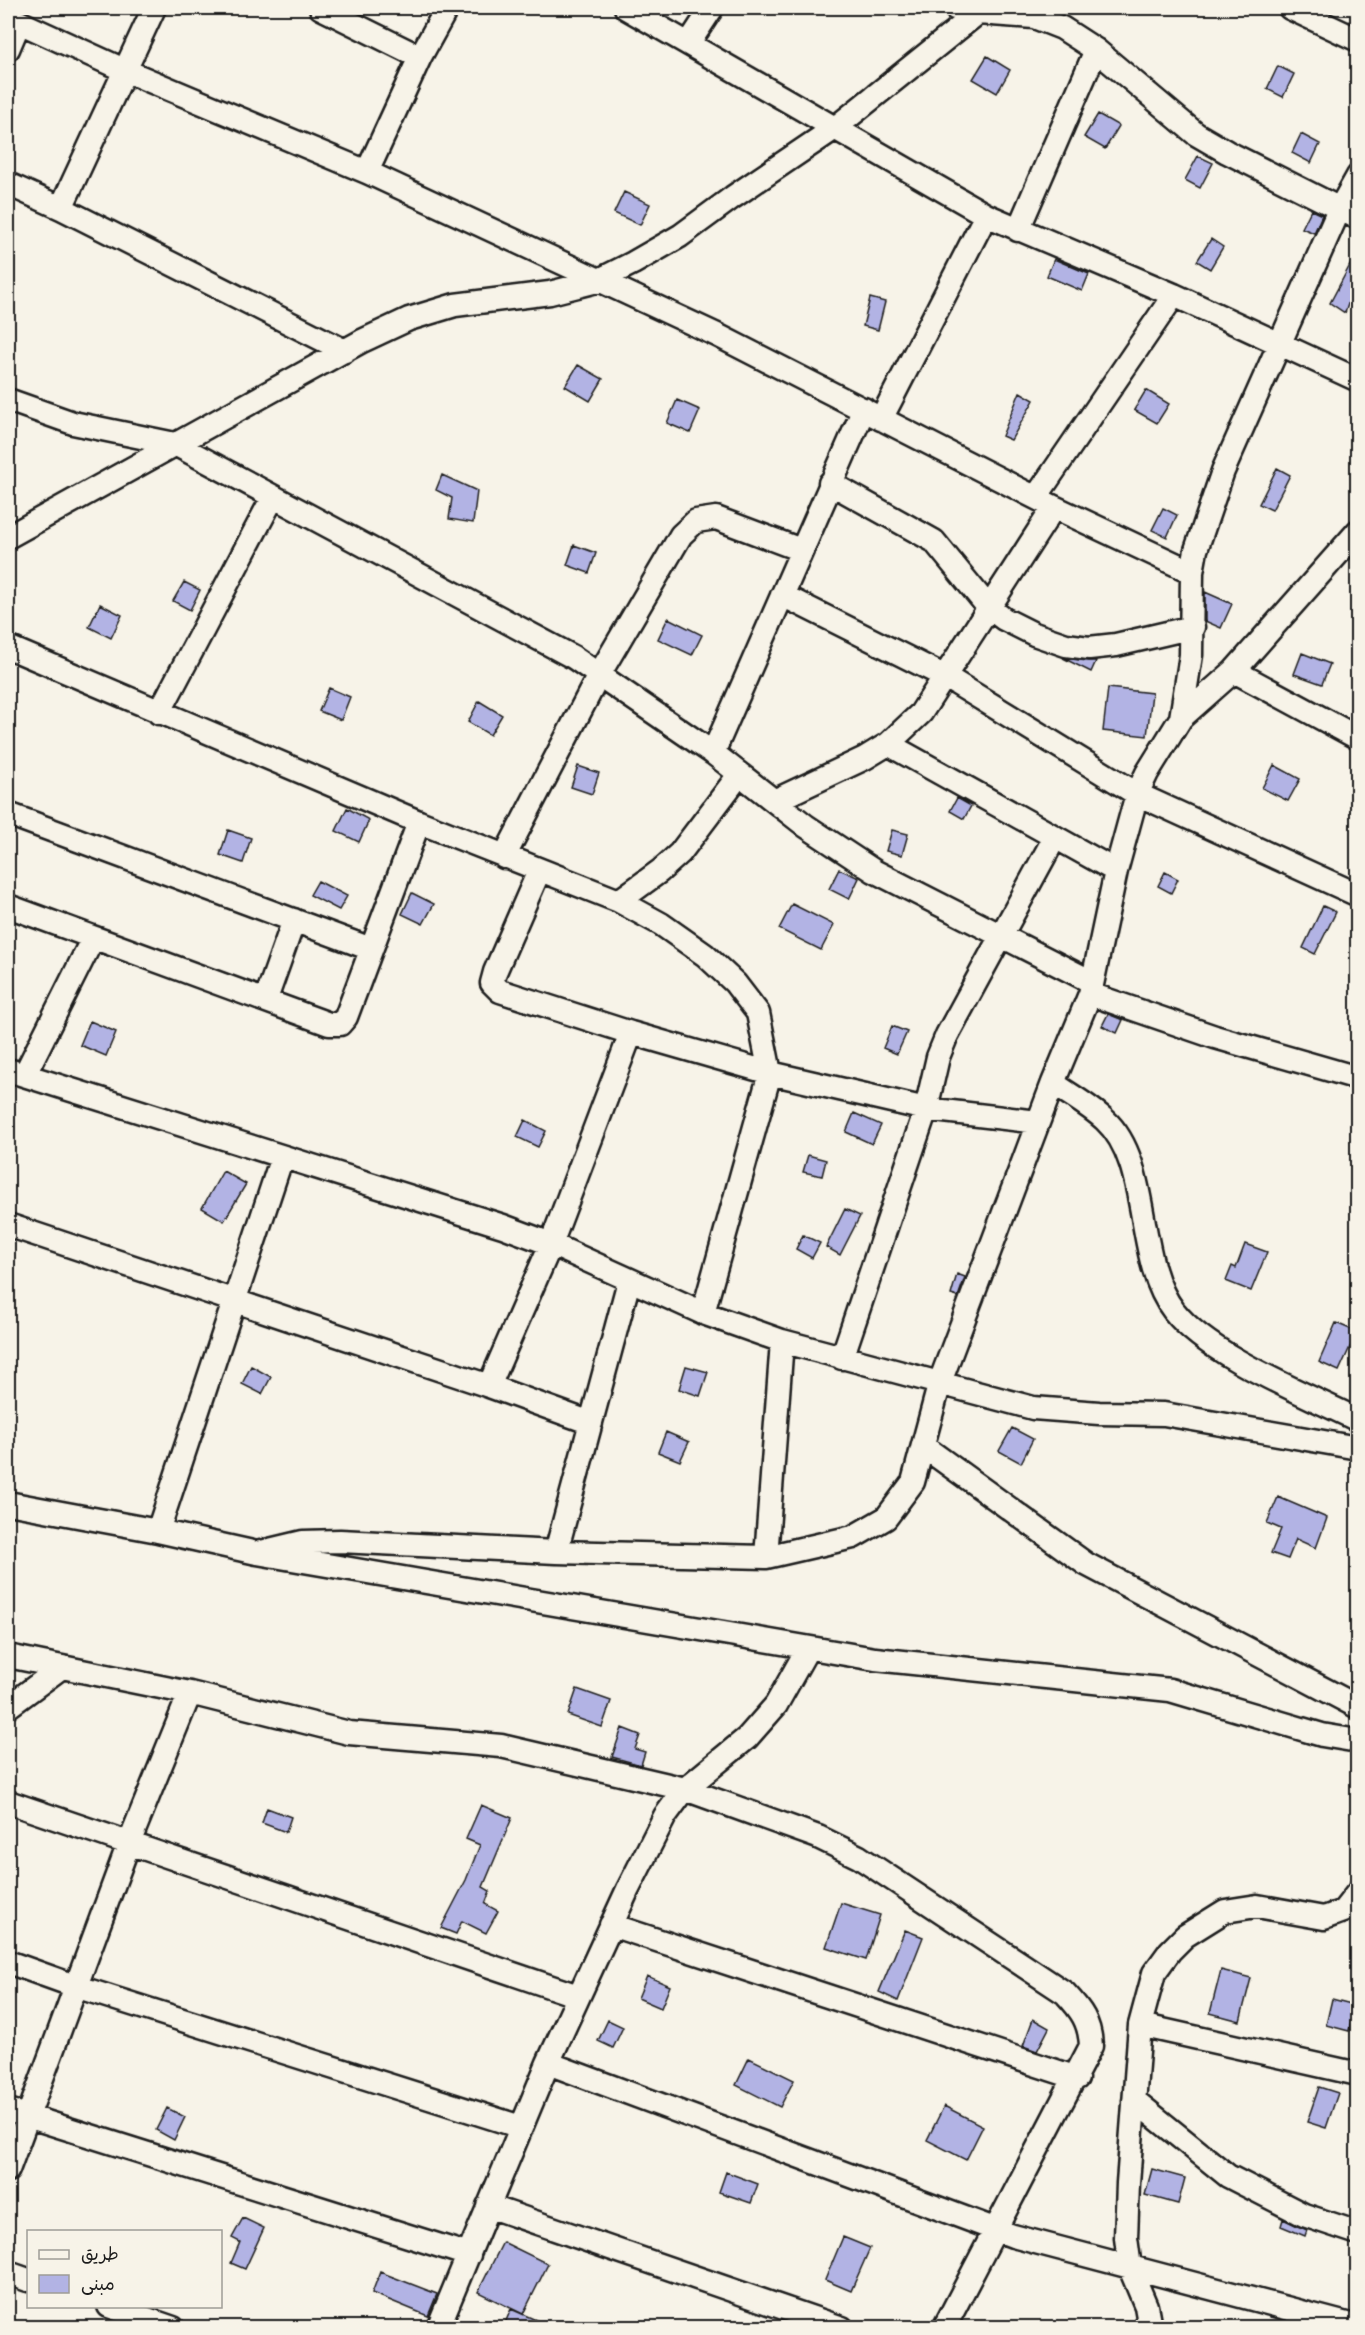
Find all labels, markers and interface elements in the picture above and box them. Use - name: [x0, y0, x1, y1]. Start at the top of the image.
- legend: [27, 2230, 222, 2308]
- text: طريق: [81, 2243, 119, 2265]
- text: مبنى: [81, 2273, 115, 2295]

